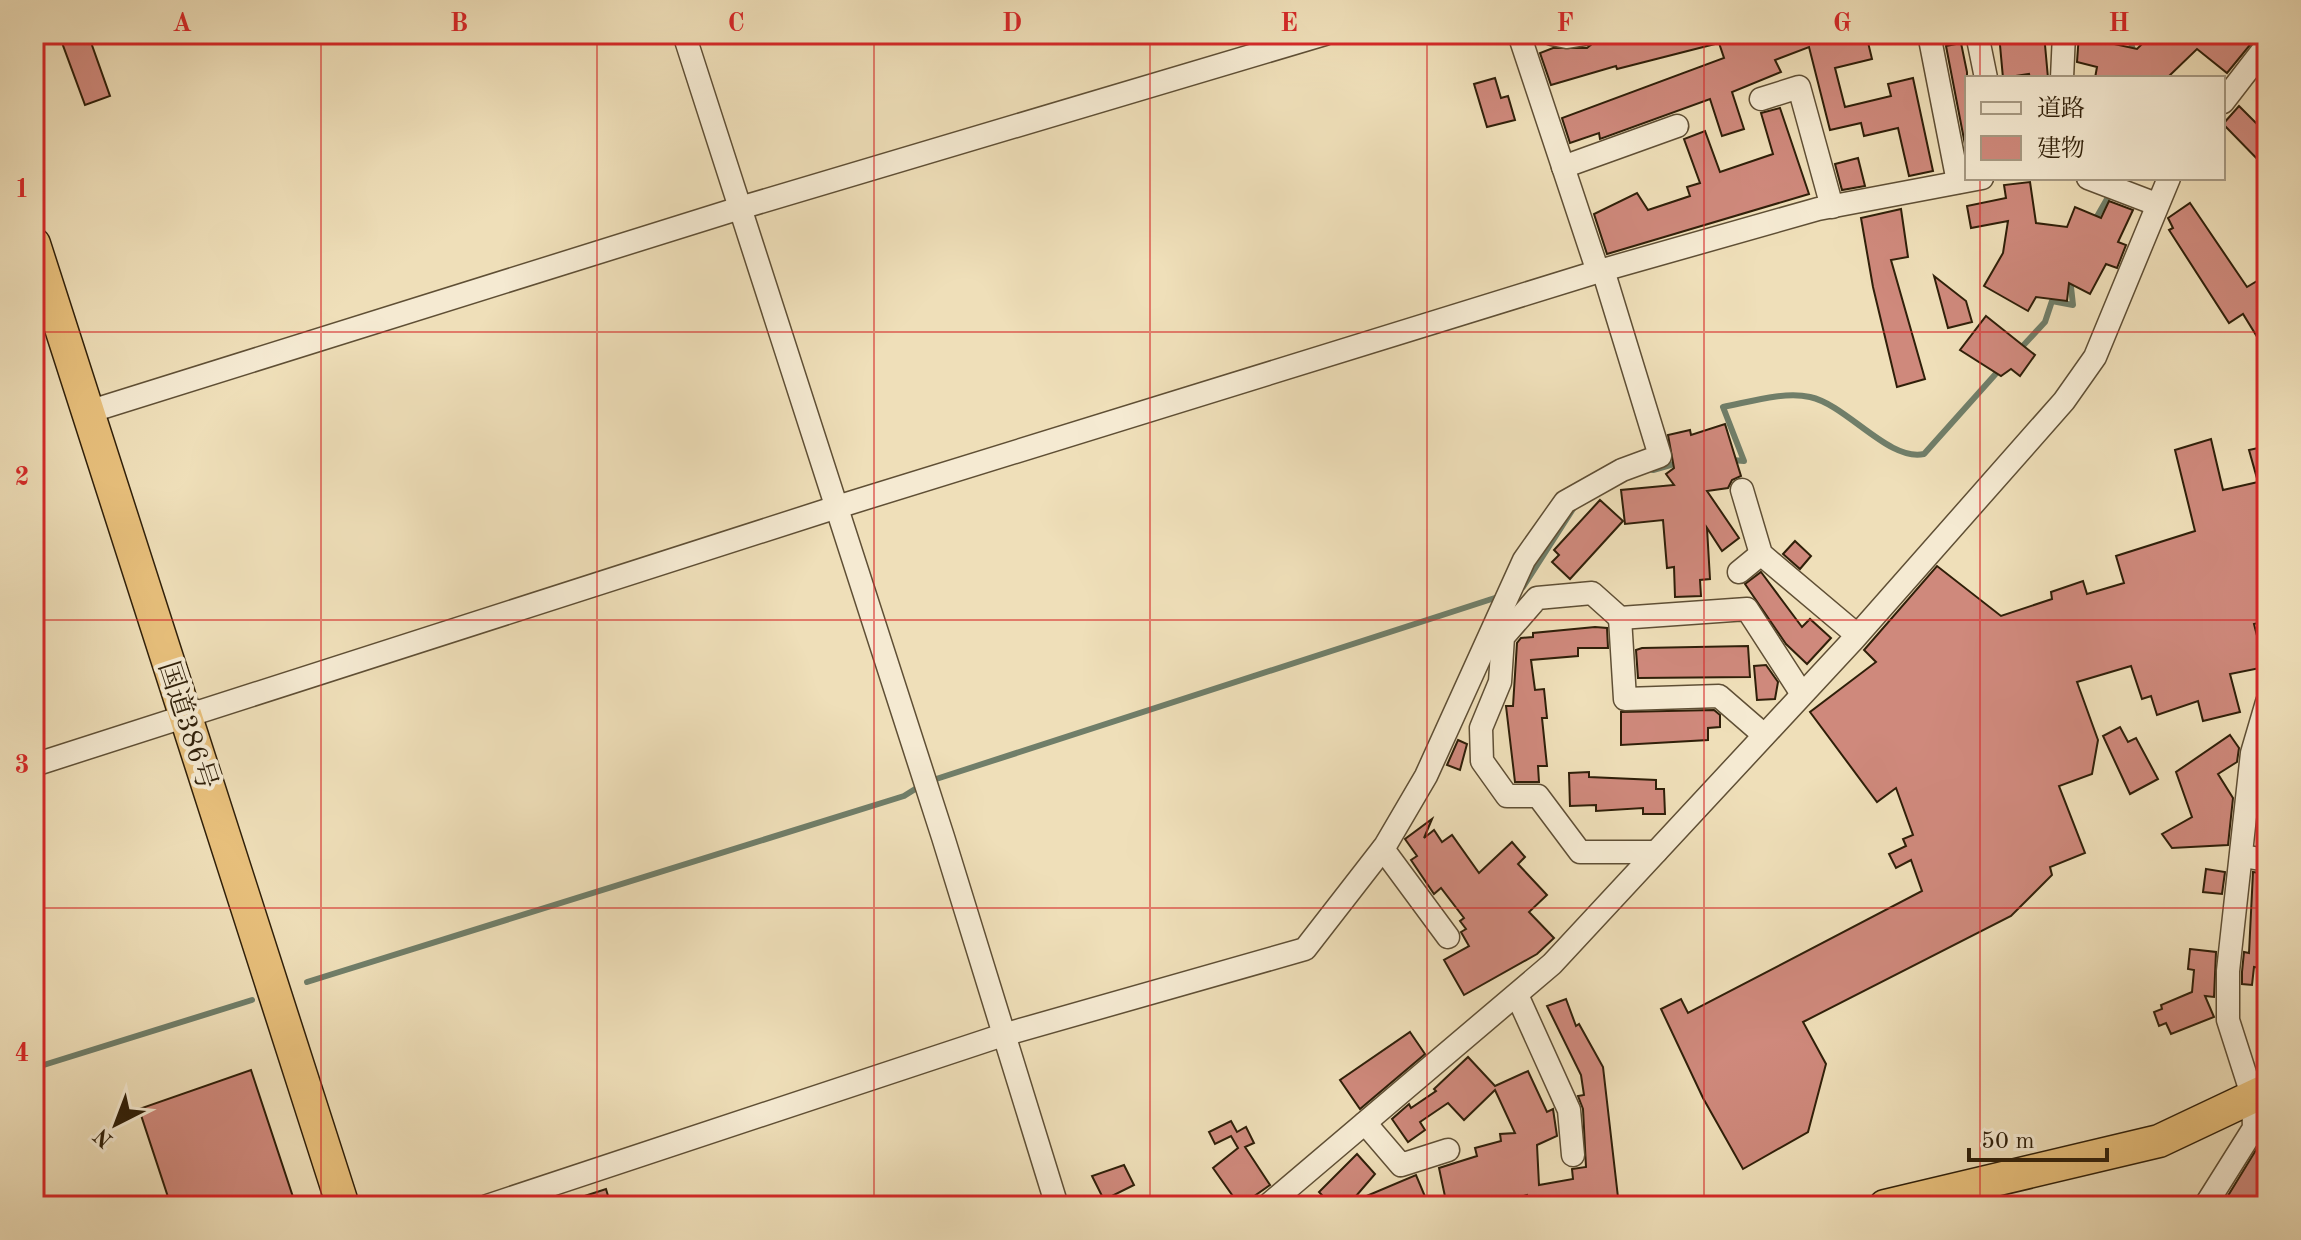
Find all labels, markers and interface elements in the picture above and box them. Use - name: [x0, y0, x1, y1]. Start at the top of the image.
- text: A: [172, 11, 192, 37]
- text: B: [450, 11, 468, 37]
- text: C: [727, 11, 745, 37]
- text: D: [1002, 11, 1022, 37]
- text: E: [1280, 11, 1298, 37]
- text: F: [1556, 11, 1574, 37]
- text: G: [1833, 11, 1851, 37]
- text: H: [2108, 11, 2130, 37]
- legend: [1965, 76, 2225, 180]
- text: 道路: [2037, 95, 2085, 122]
- text: 建物: [2037, 135, 2085, 162]
- text: 1: [14, 177, 30, 203]
- text: 2: [14, 465, 30, 491]
- street label: 国道386号: [152, 658, 223, 793]
- text: 3: [14, 753, 30, 779]
- text: 4: [14, 1041, 30, 1067]
- north arrow: [76, 1084, 156, 1164]
- scale bar: [1969, 1112, 2107, 1162]
- text: N: [90, 1123, 118, 1151]
- text: 50 m: [1981, 1130, 2035, 1154]

